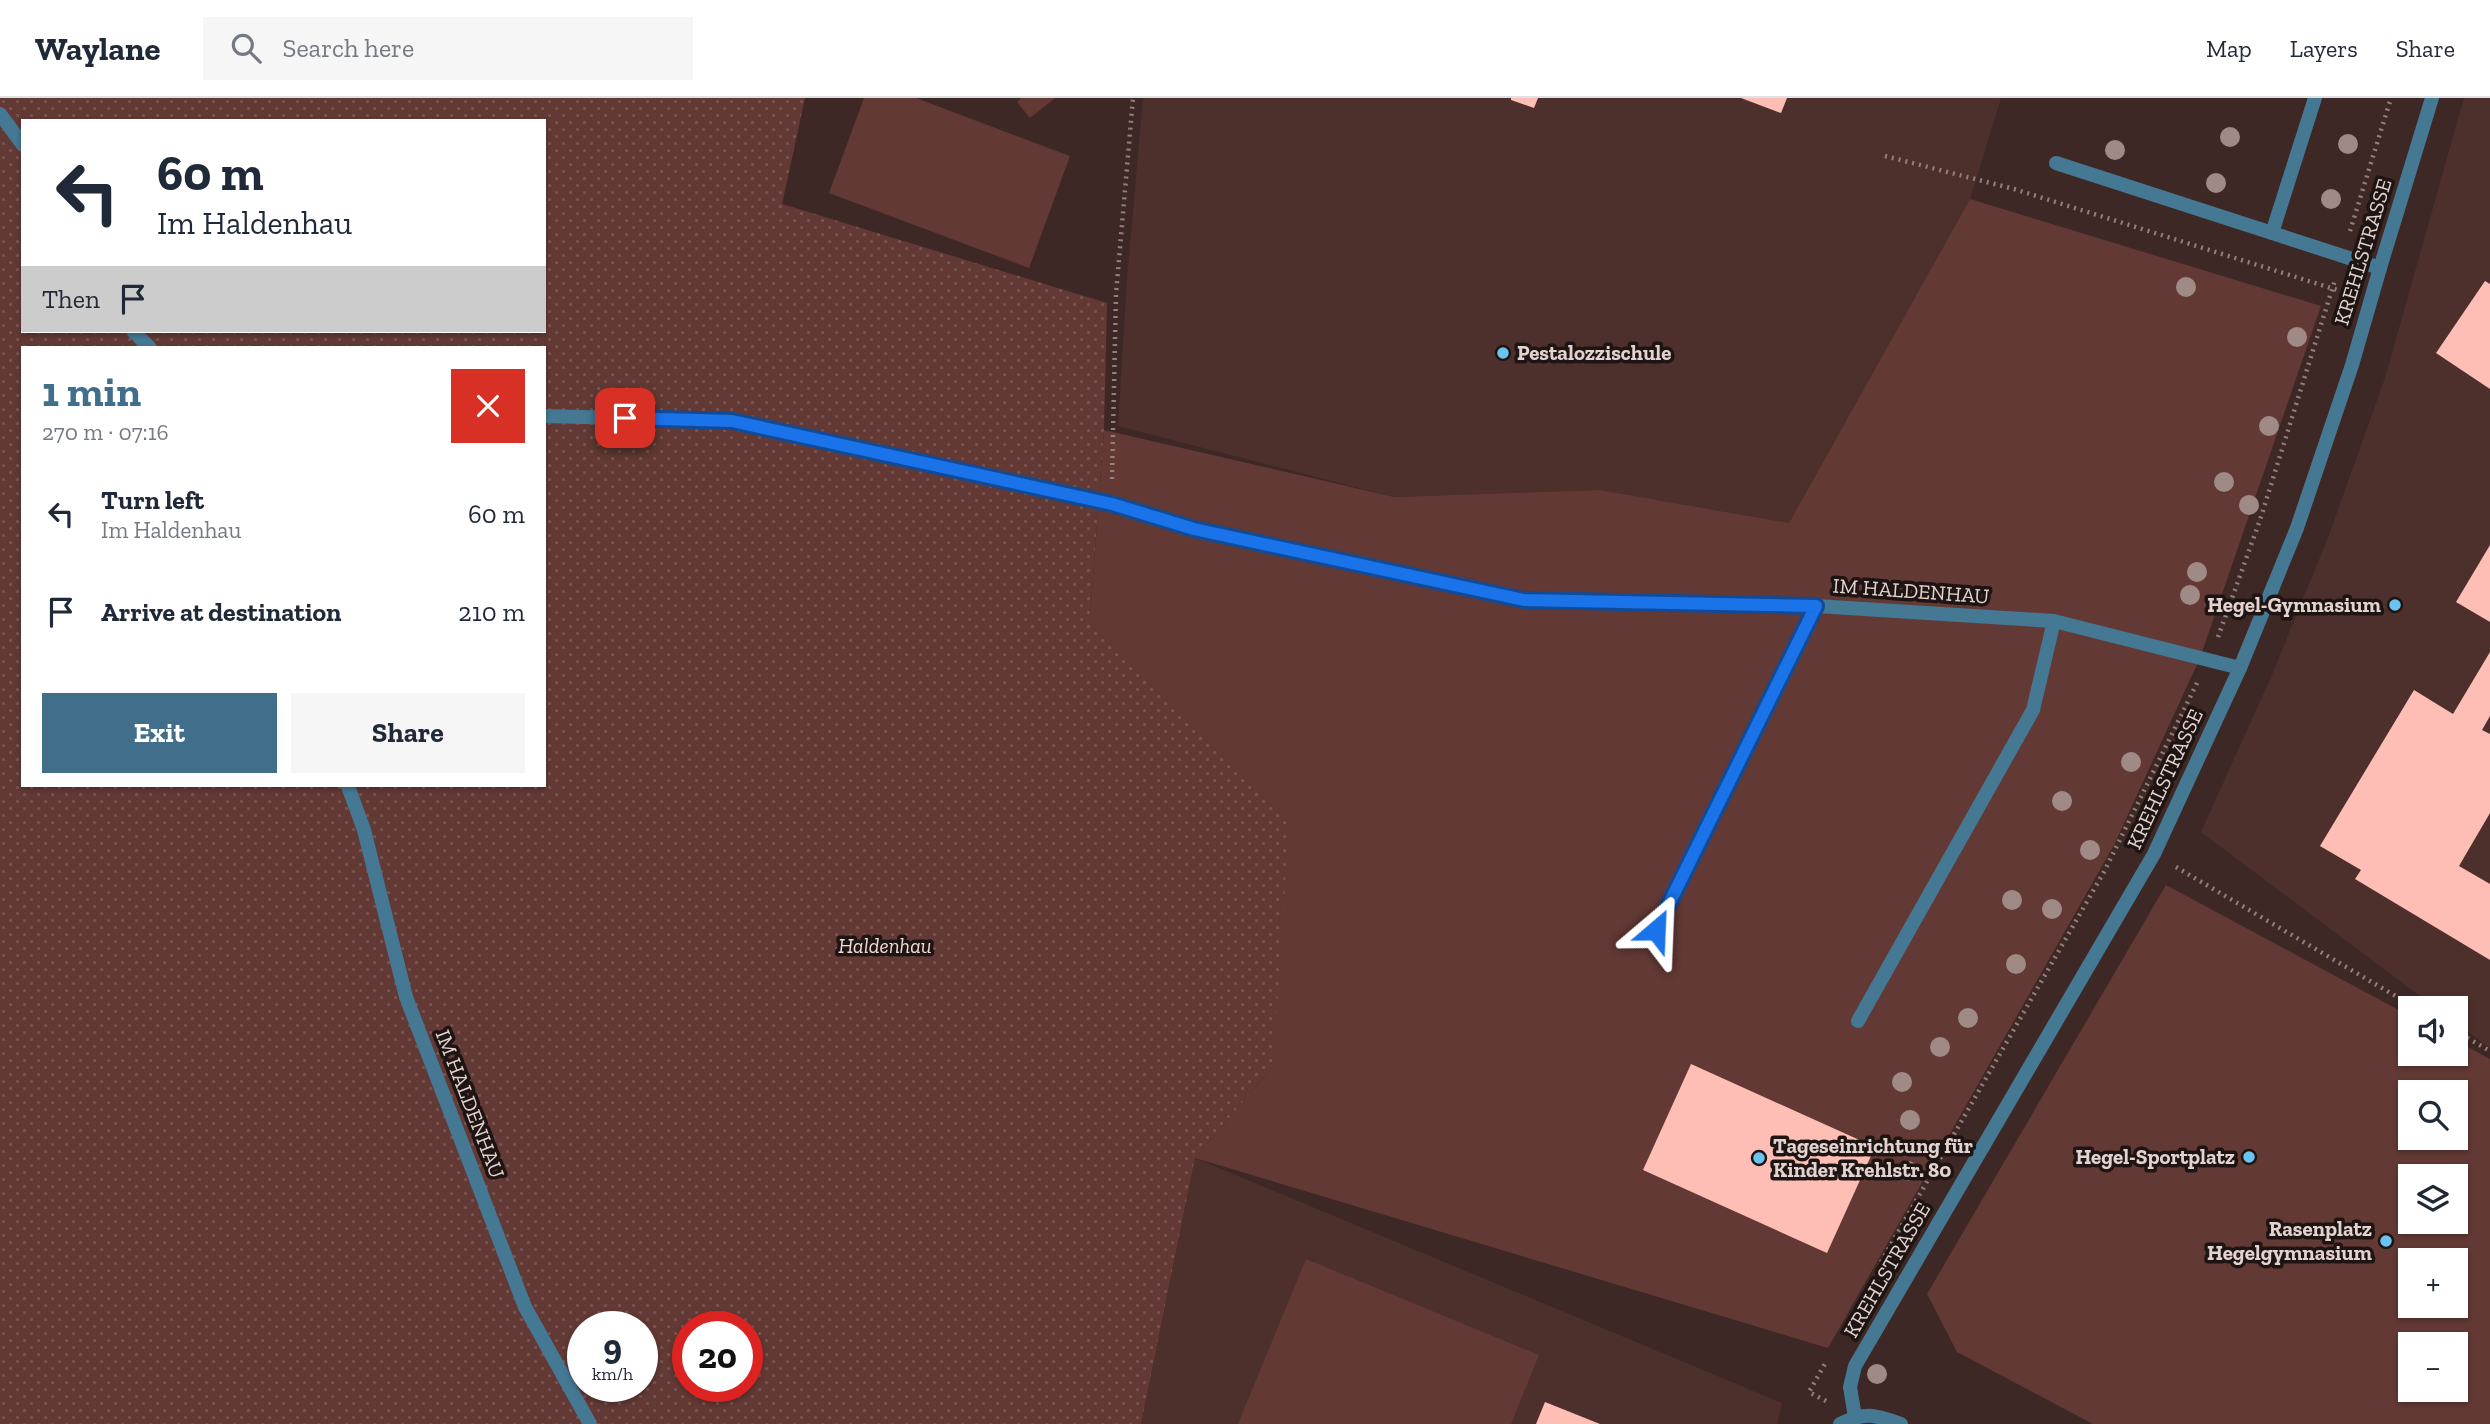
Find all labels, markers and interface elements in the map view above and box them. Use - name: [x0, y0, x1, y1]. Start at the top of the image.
- search box: [203, 17, 693, 80]
- text: Waylane: [35, 29, 161, 68]
- icon: search: [227, 29, 265, 67]
- text: Search here: [283, 32, 414, 64]
- text: Map: [2206, 34, 2252, 63]
- text: Layers: [2290, 34, 2358, 63]
- text: Share: [2396, 34, 2455, 63]
- text: 60 m: [157, 144, 264, 203]
- icon: left: [42, 147, 133, 238]
- street label: KREHLSTRASSE: [2328, 176, 2397, 328]
- text: Im Haldenhau: [157, 204, 352, 242]
- icon: arrive: [114, 280, 152, 318]
- text: Then: [42, 283, 100, 315]
- place label: Pestalozzischule: [1517, 340, 1671, 365]
- marker: Pestalozzischule: [1495, 345, 1511, 361]
- text: 1 min: [42, 366, 141, 417]
- button: close: [451, 369, 525, 443]
- pin: [595, 388, 655, 448]
- icon: arrive: [606, 399, 644, 437]
- text: 270 m · 07:16: [42, 418, 169, 446]
- text: Turn left: [101, 484, 204, 516]
- icon: left: [42, 495, 80, 533]
- text: 60 m: [468, 498, 525, 530]
- text: Im Haldenhau: [101, 516, 241, 544]
- street label: IM HALDENHAU: [1832, 573, 1990, 608]
- place label: Hegel-Gymnasium: [2207, 592, 2382, 617]
- icon: arrive: [42, 593, 80, 631]
- text: Arrive at destination: [101, 596, 341, 628]
- text: 210 m: [458, 596, 525, 628]
- marker: Hegel-Gymnasium: [2387, 597, 2403, 613]
- button: Exit: [42, 693, 277, 773]
- button: Share: [291, 693, 525, 773]
- street label: KREHLSTRASSE: [2121, 705, 2208, 853]
- position arrow: [1619, 893, 1693, 967]
- park label: Haldenhau: [838, 933, 932, 958]
- map controls: [2398, 996, 2468, 1402]
- button: sound: [2398, 996, 2468, 1066]
- street label: IM HALDENHAU: [431, 1026, 510, 1182]
- button: search: [2398, 1080, 2468, 1150]
- place label: Tageseinrichtung für Kinder Krehlstr. 80: [1773, 1133, 1973, 1182]
- place label: Hegel-Sportplatz: [2075, 1144, 2235, 1169]
- marker: Hegel-Sportplatz: [2241, 1149, 2257, 1165]
- marker: Tageseinrichtung für Kinder Krehlstr. 80: [1751, 1150, 1767, 1166]
- button: layers: [2398, 1164, 2468, 1234]
- street label: KREHLSTRASSE: [1838, 1198, 1935, 1342]
- place label: Rasenplatz Hegelgymnasium: [2207, 1216, 2373, 1265]
- marker: Rasenplatz Hegelgymnasium: [2378, 1233, 2394, 1249]
- button: +: [2398, 1248, 2468, 1318]
- speed limit sign: 20: [672, 1311, 763, 1402]
- text: 9: [603, 1326, 622, 1368]
- button: −: [2398, 1332, 2468, 1402]
- text: km/h: [592, 1363, 633, 1385]

